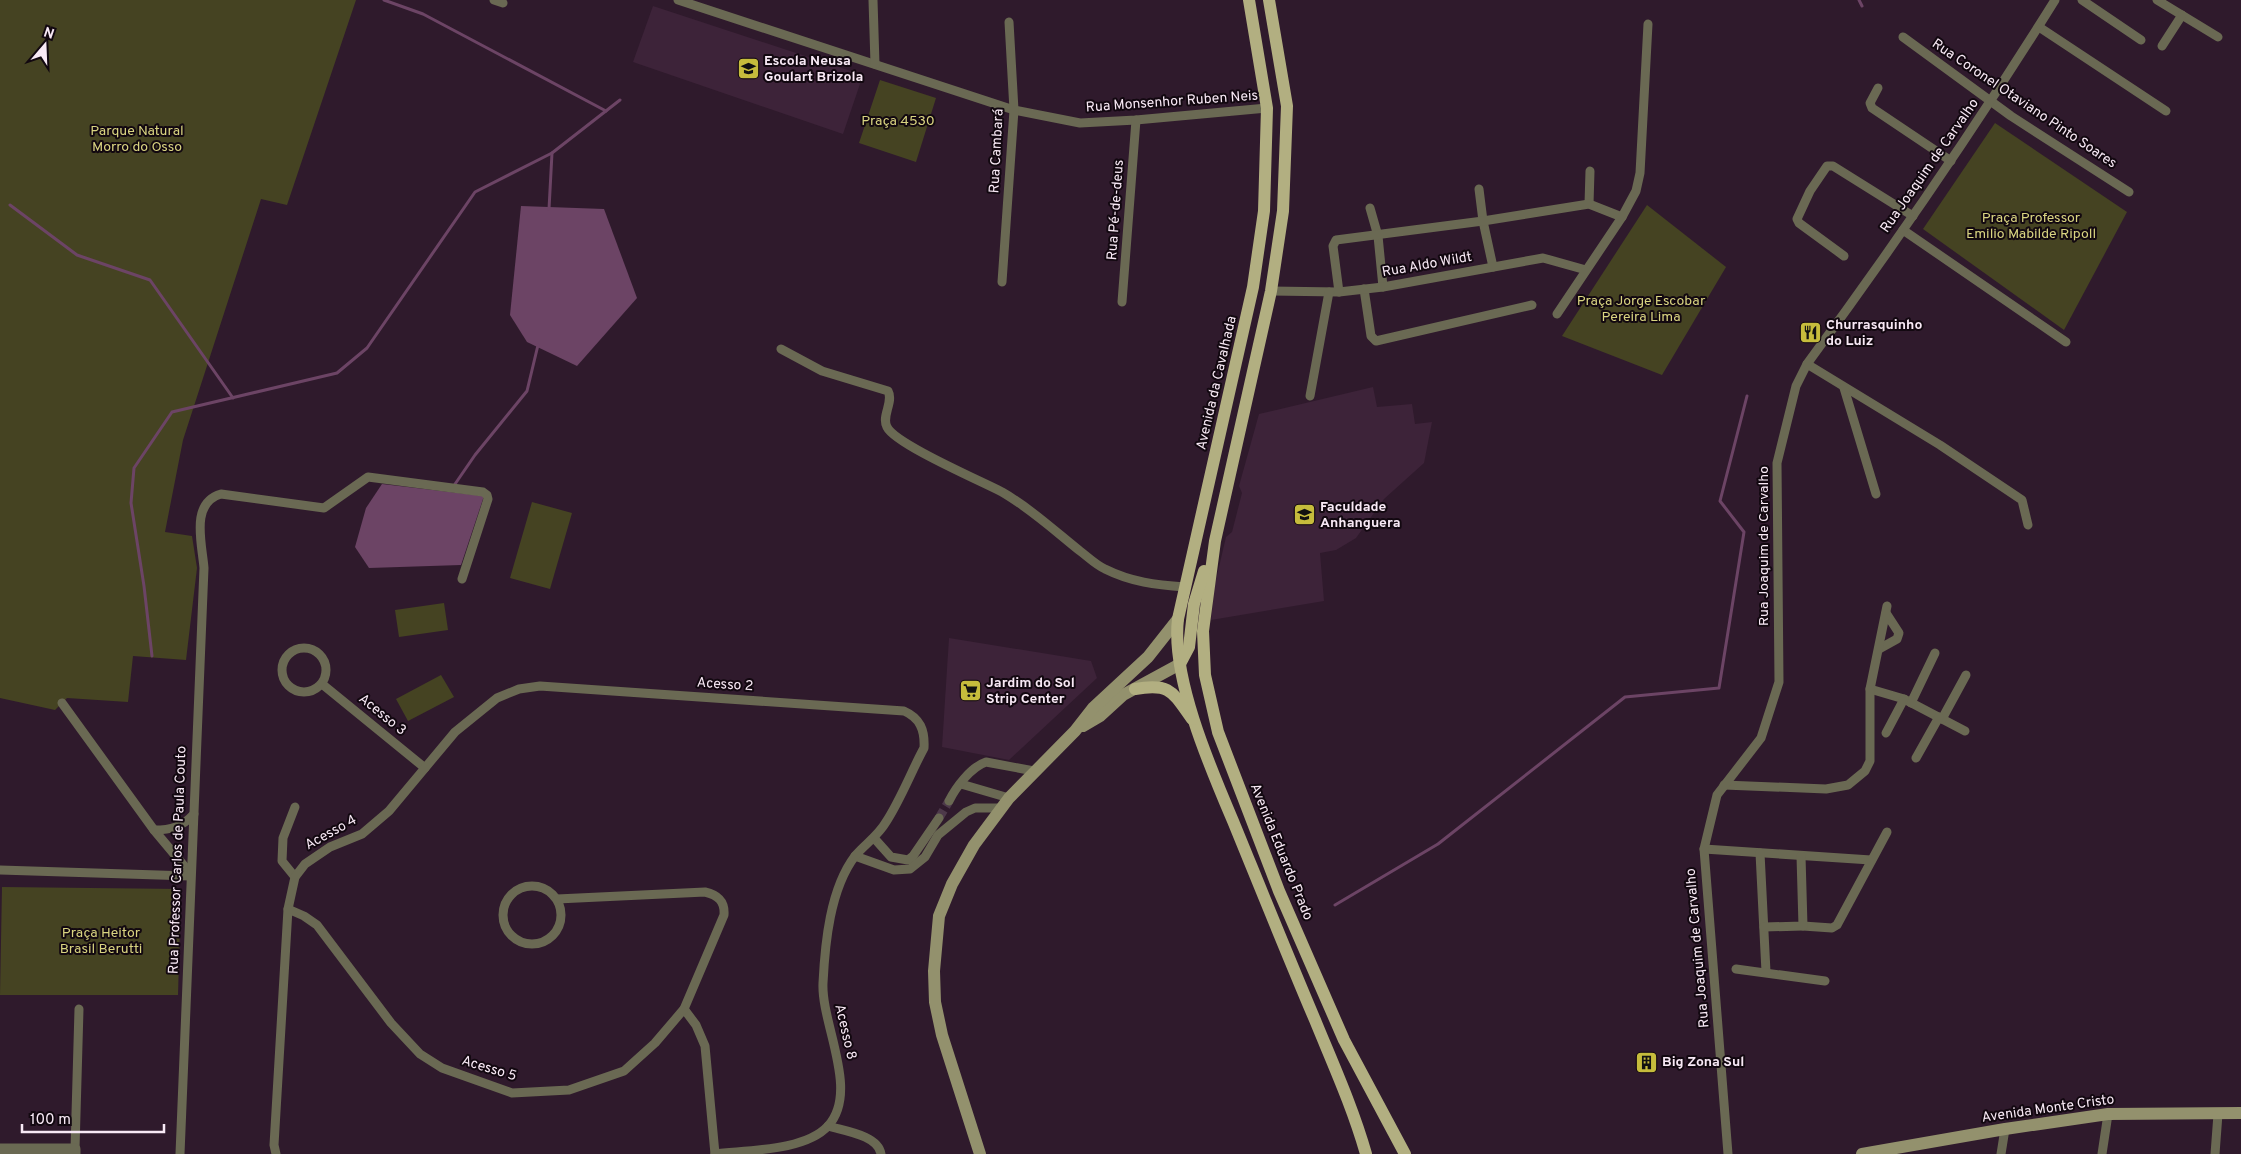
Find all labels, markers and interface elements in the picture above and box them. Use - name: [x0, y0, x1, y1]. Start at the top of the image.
- north arrow: [20, 20, 70, 70]
- text: N: [41, 24, 56, 44]
- street label: Rua Coronel Otaviano Pinto Soares: [1928, 36, 2120, 172]
- place label: Escola Neusa Goulart Brizola: [764, 53, 863, 86]
- school or university icon: Escola Neusa Goulart Brizola: [736, 57, 760, 81]
- street label: Rua Monsenhor Ruben Neis: [1085, 87, 1259, 117]
- street label: Rua Joaquim de Carvalho: [1877, 95, 1983, 236]
- street label: Rua Cambará: [986, 108, 1008, 194]
- park label: Praça 4530: [861, 113, 935, 130]
- park label: Parque Natural Morro do Osso: [90, 123, 184, 156]
- street label: Rua Pé-de-deus: [1104, 159, 1128, 261]
- park label: Praça Professor Emilio Mabilde Ripoll: [1966, 210, 2096, 243]
- street label: Rua Aldo Wildt: [1381, 249, 1473, 281]
- park label: Praça Jorge Escobar Pereira Lima: [1577, 293, 1706, 326]
- street label: Avenida da Cavalhada: [1193, 314, 1241, 452]
- place label: Churrasquinho do Luiz: [1826, 317, 1922, 350]
- restaurant icon: Churrasquinho do Luiz: [1798, 321, 1822, 345]
- street label: Rua Joaquim de Carvalho: [1756, 466, 1773, 626]
- place label: Faculdade Anhanguera: [1320, 499, 1400, 532]
- school or university icon: Faculdade Anhanguera: [1292, 503, 1316, 527]
- street label: Acesso 2: [696, 675, 754, 695]
- place label: Jardim do Sol Strip Center: [986, 675, 1075, 708]
- supermarket icon: Jardim do Sol Strip Center: [958, 679, 982, 703]
- street label: Acesso 3: [355, 691, 409, 739]
- street label: Rua Professor Carlos de Paula Couto: [166, 745, 190, 974]
- street label: Avenida Eduardo Prado: [1246, 781, 1316, 923]
- street label: Acesso 4: [302, 812, 360, 854]
- street label: Rua Joaquim de Carvalho: [1683, 867, 1713, 1028]
- park label: Praça Heitor Brasil Berutti: [60, 925, 142, 958]
- street label: Acesso 8: [830, 1003, 860, 1061]
- building icon: Big Zona Sul: [1634, 1050, 1658, 1074]
- street label: Acesso 5: [459, 1053, 519, 1085]
- place label: Big Zona Sul: [1662, 1054, 1744, 1071]
- street label: Avenida Monte Cristo: [1981, 1091, 2116, 1127]
- scale bar: [22, 1102, 165, 1134]
- text: 100 m: [30, 1111, 71, 1130]

